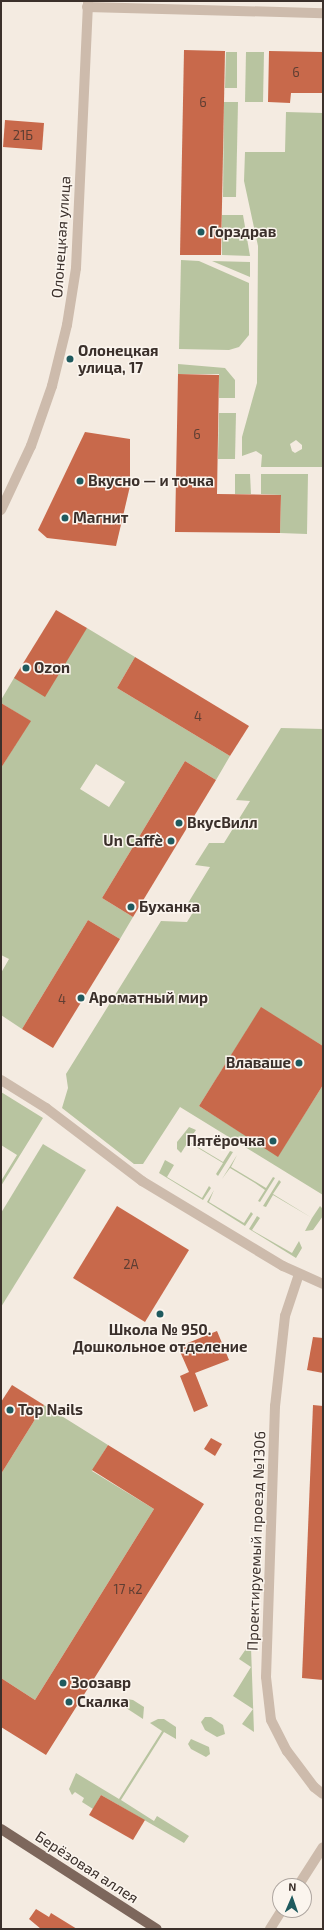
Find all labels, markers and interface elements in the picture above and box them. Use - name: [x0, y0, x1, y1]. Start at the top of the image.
- house number: 6: [292, 64, 300, 80]
- house number: 6: [199, 94, 207, 110]
- house number: 21Б: [13, 127, 33, 143]
- street label: Олонецкая улица: [48, 175, 74, 299]
- place label: Горздрав: [209, 223, 276, 241]
- marker: Горздрав: [196, 227, 206, 237]
- place label: Олонецкая улица, 17: [78, 341, 158, 376]
- marker: Олонецкая улица, 17: [65, 354, 75, 364]
- house number: 6: [193, 426, 201, 442]
- place label: Вкусно — и точка: [88, 472, 214, 490]
- marker: Вкусно — и точка: [75, 476, 85, 486]
- place label: Магнит: [73, 509, 128, 527]
- marker: Магнит: [60, 513, 70, 523]
- place label: Ozon: [34, 659, 70, 677]
- marker: Ozon: [21, 663, 31, 673]
- house number: 4: [194, 708, 202, 724]
- place label: ВкусВилл: [187, 814, 258, 832]
- marker: ВкусВилл: [174, 818, 184, 828]
- place label: Un Caffè: [103, 832, 163, 850]
- marker: Un Caffè: [166, 836, 176, 846]
- place label: Буханка: [139, 898, 200, 916]
- marker: Буханка: [126, 902, 136, 912]
- place label: Ароматный мир: [89, 989, 208, 1007]
- house number: 4: [58, 991, 66, 1007]
- marker: Ароматный мир: [76, 993, 86, 1003]
- place label: Влаваше: [226, 1054, 291, 1072]
- marker: Влаваше: [294, 1058, 304, 1068]
- place label: Пятёрочка: [186, 1132, 265, 1150]
- marker: Пятёрочка: [268, 1136, 278, 1146]
- house number: 2А: [123, 1256, 139, 1272]
- marker: Школа № 950. Дошкольное отделение: [155, 1309, 165, 1319]
- place label: Школа № 950. Дошкольное отделение: [73, 1320, 247, 1355]
- place label: Top Nails: [18, 1401, 83, 1419]
- marker: Top Nails: [5, 1405, 15, 1415]
- street label: Проектируемый проезд №1306: [243, 1431, 269, 1651]
- house number: 17 к2: [113, 1581, 143, 1597]
- place label: Зоозавр: [71, 1674, 131, 1692]
- marker: Зоозавр: [58, 1678, 68, 1688]
- place label: Скалка: [77, 1693, 129, 1711]
- marker: Скалка: [64, 1697, 74, 1707]
- street label: Берёзовая аллея: [32, 1827, 142, 1907]
- north arrow: [272, 1878, 312, 1918]
- text: N: [288, 1880, 297, 1893]

